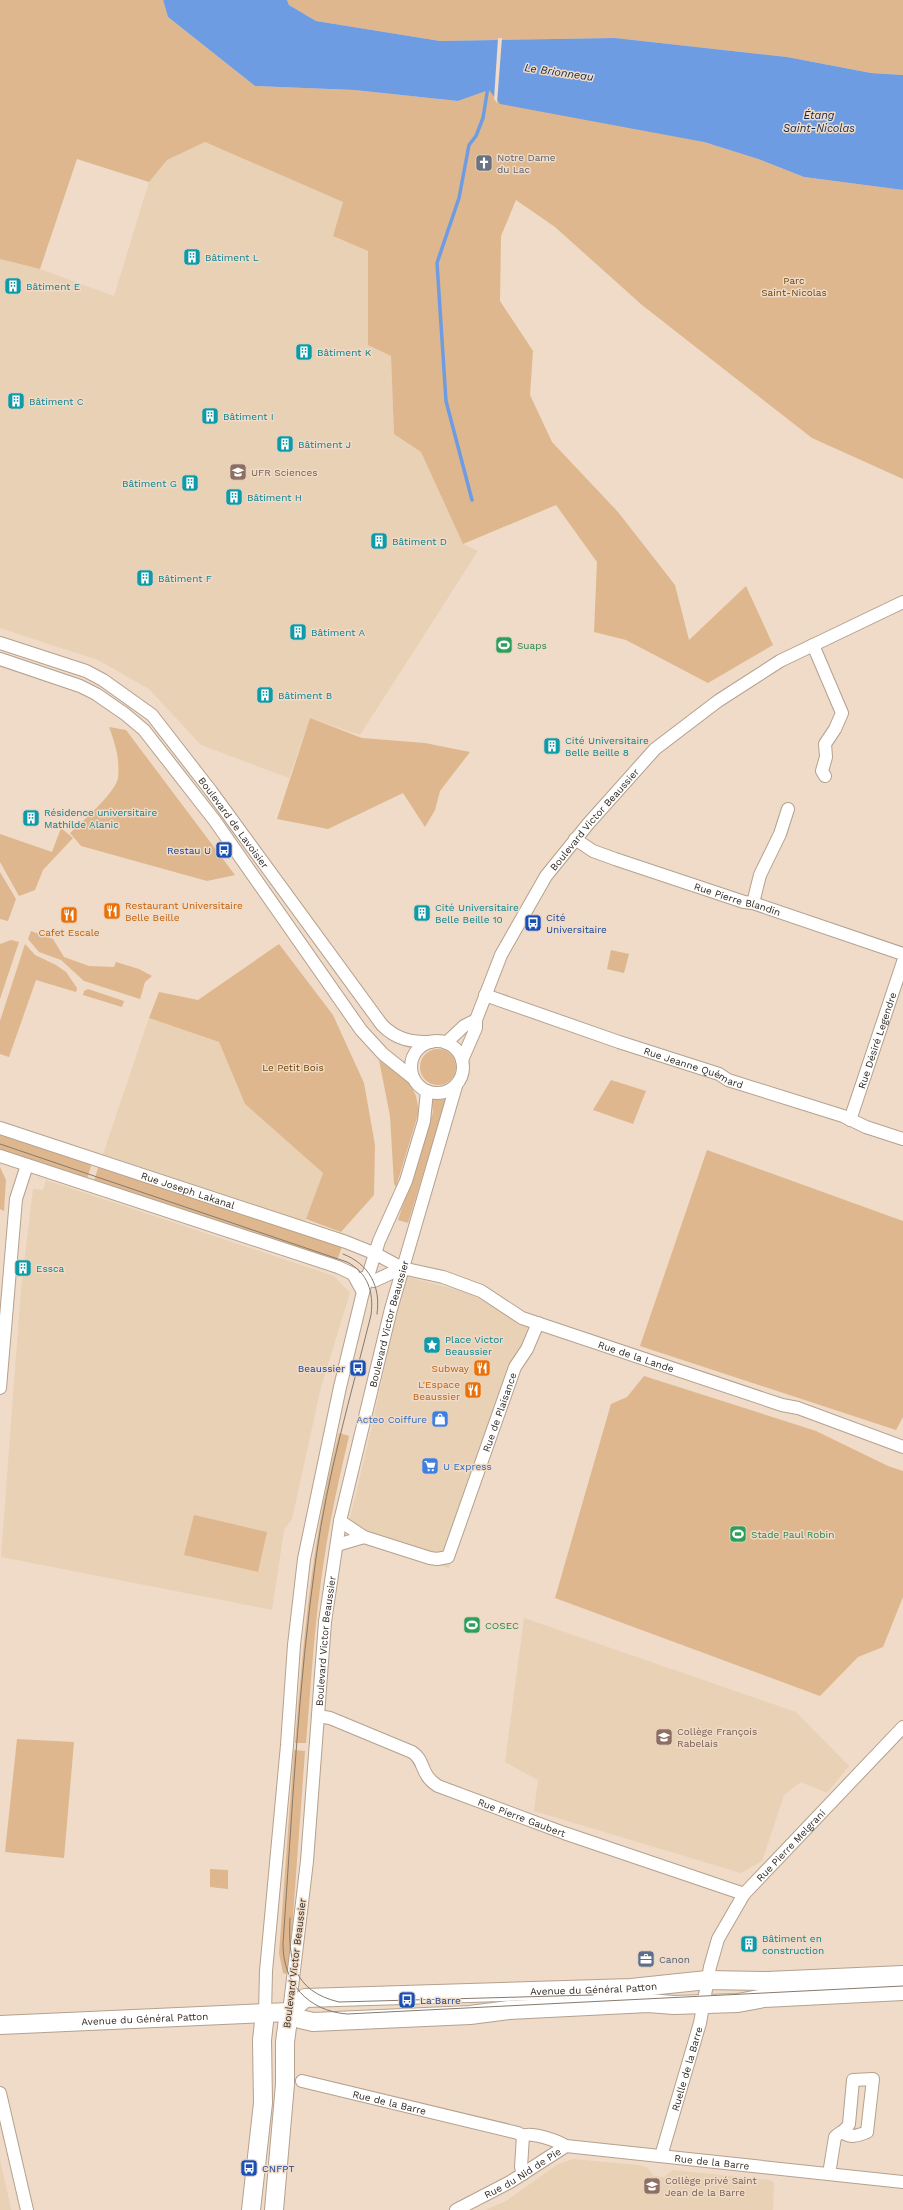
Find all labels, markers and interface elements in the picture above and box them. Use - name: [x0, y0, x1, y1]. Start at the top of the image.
- water label: Le Brionneau: [524, 61, 595, 84]
- water label: Étang Saint-Nicolas: [783, 108, 855, 135]
- place label: Notre Dame du Lac: [497, 152, 556, 175]
- church icon: Notre Dame du Lac: [474, 153, 494, 173]
- building icon: Bâtiment L: [182, 247, 202, 267]
- place label: Bâtiment L: [205, 252, 259, 263]
- park label: Parc Saint-Nicolas: [761, 275, 827, 298]
- building icon: Bâtiment E: [3, 276, 23, 296]
- place label: Bâtiment E: [26, 281, 80, 292]
- building icon: Bâtiment K: [294, 342, 314, 362]
- place label: Bâtiment K: [317, 347, 372, 358]
- building icon: Bâtiment C: [6, 391, 26, 411]
- place label: Bâtiment C: [29, 396, 84, 407]
- building icon: Bâtiment I: [200, 406, 220, 426]
- place label: Bâtiment I: [223, 411, 274, 422]
- building icon: Bâtiment J: [275, 434, 295, 454]
- place label: Bâtiment J: [298, 439, 351, 450]
- school or university icon: UFR Sciences: [228, 462, 248, 482]
- place label: UFR Sciences: [251, 467, 318, 478]
- building icon: Bâtiment G: [180, 473, 200, 493]
- place label: Bâtiment G: [122, 478, 177, 489]
- building icon: Bâtiment H: [224, 487, 244, 507]
- place label: Bâtiment H: [247, 492, 302, 503]
- building icon: Bâtiment D: [369, 531, 389, 551]
- place label: Bâtiment D: [392, 536, 447, 547]
- building icon: Bâtiment F: [135, 568, 155, 588]
- place label: Bâtiment F: [158, 573, 212, 584]
- building icon: Bâtiment A: [288, 622, 308, 642]
- place label: Bâtiment A: [311, 627, 365, 638]
- sports icon: Suaps: [494, 635, 514, 655]
- place label: Suaps: [517, 640, 547, 651]
- building icon: Bâtiment B: [255, 685, 275, 705]
- place label: Bâtiment B: [278, 690, 332, 701]
- place label: Cité Universitaire Belle Beille 8: [565, 735, 649, 758]
- building icon: Cité Universitaire Belle Beille 8: [542, 736, 562, 756]
- street label: Boulevard Victor Beaussier: [548, 766, 641, 873]
- street label: Boulevard de Lavoisier: [196, 775, 271, 871]
- place label: Résidence universitaire Mathilde Alanic: [44, 807, 157, 830]
- building icon: Résidence universitaire Mathilde Alanic: [21, 808, 41, 828]
- bus stop icon: Restau U: [214, 840, 234, 860]
- place label: Restau U: [167, 845, 211, 856]
- street label: Rue Pierre Blandin: [693, 881, 782, 918]
- place label: Restaurant Universitaire Belle Beille: [125, 900, 243, 923]
- restaurant icon: Restaurant Universitaire Belle Beille: [102, 901, 122, 921]
- place label: Cité Universitaire Belle Beille 10: [435, 902, 519, 925]
- building icon: Cité Universitaire Belle Beille 10: [412, 903, 432, 923]
- restaurant icon: Cafet Escale: [59, 905, 79, 925]
- place label: Cité Universitaire: [546, 912, 607, 935]
- bus stop icon: Cité Universitaire: [523, 913, 543, 933]
- place label: Cafet Escale: [38, 927, 100, 938]
- street label: Rue Désiré Legendre: [856, 991, 899, 1090]
- street label: Rue Jeanne Quémard: [642, 1045, 745, 1090]
- park label: Le Petit Bois: [262, 1062, 324, 1073]
- street label: Rue Joseph Lakanal: [140, 1170, 236, 1211]
- building icon: Essca: [13, 1258, 33, 1278]
- street label: Boulevard Victor Beaussier: [367, 1259, 411, 1389]
- place label: Essca: [36, 1263, 65, 1274]
- place label: Place Victor Beaussier: [445, 1334, 503, 1357]
- place icon: Place Victor Beaussier: [422, 1335, 442, 1355]
- street label: Rue de la Lande: [597, 1339, 675, 1375]
- bus stop icon: Beaussier: [348, 1358, 368, 1378]
- restaurant icon: Subway: [472, 1358, 492, 1378]
- place label: Beaussier: [298, 1363, 345, 1374]
- place label: Subway: [432, 1363, 470, 1374]
- street label: Rue de Plaisance: [481, 1371, 519, 1453]
- place label: L'Espace Beaussier: [413, 1379, 460, 1402]
- restaurant icon: L'Espace Beaussier: [463, 1380, 483, 1400]
- shop icon: Acteo Coiffure: [430, 1409, 450, 1429]
- place label: Acteo Coiffure: [356, 1414, 427, 1425]
- supermarket icon: U Express: [420, 1456, 440, 1476]
- place label: U Express: [443, 1461, 492, 1472]
- sports icon: Stade Paul Robin: [728, 1524, 748, 1544]
- place label: Stade Paul Robin: [751, 1529, 834, 1540]
- street label: Boulevard Victor Beaussier: [314, 1575, 338, 1706]
- sports icon: COSEC: [462, 1615, 482, 1635]
- place label: COSEC: [485, 1620, 519, 1631]
- place label: Collège François Rabelais: [677, 1726, 757, 1749]
- school or university icon: Collège François Rabelais: [654, 1727, 674, 1747]
- street label: Rue Pierre Gaubert: [476, 1796, 568, 1839]
- street label: Rue Pierre Melgrani: [754, 1807, 828, 1884]
- street label: Boulevard Victor Beaussier: [281, 1898, 308, 2029]
- place label: Bâtiment en construction: [762, 1933, 824, 1956]
- building icon: Bâtiment en construction: [739, 1934, 759, 1954]
- office icon: Canon: [636, 1949, 656, 1969]
- place label: Canon: [659, 1954, 690, 1965]
- street label: Avenue du Général Patton: [530, 1980, 658, 1997]
- bus stop icon: La Barre: [397, 1990, 417, 2010]
- place label: La Barre: [420, 1995, 461, 2006]
- street label: Avenue du Général Patton: [81, 2011, 209, 2027]
- street label: Ruelle de la Barre: [670, 2025, 705, 2112]
- street label: Rue de la Barre: [351, 2088, 428, 2117]
- street label: Rue du Nid de Pie: [482, 2146, 563, 2200]
- street label: Rue de la Barre: [674, 2153, 750, 2172]
- bus stop icon: CNFPT: [239, 2158, 259, 2178]
- place label: CNFPT: [262, 2163, 294, 2174]
- place label: Collège privé Saint Jean de la Barre: [665, 2175, 757, 2198]
- school or university icon: Collège privé Saint Jean de la Barre: [642, 2176, 662, 2196]

